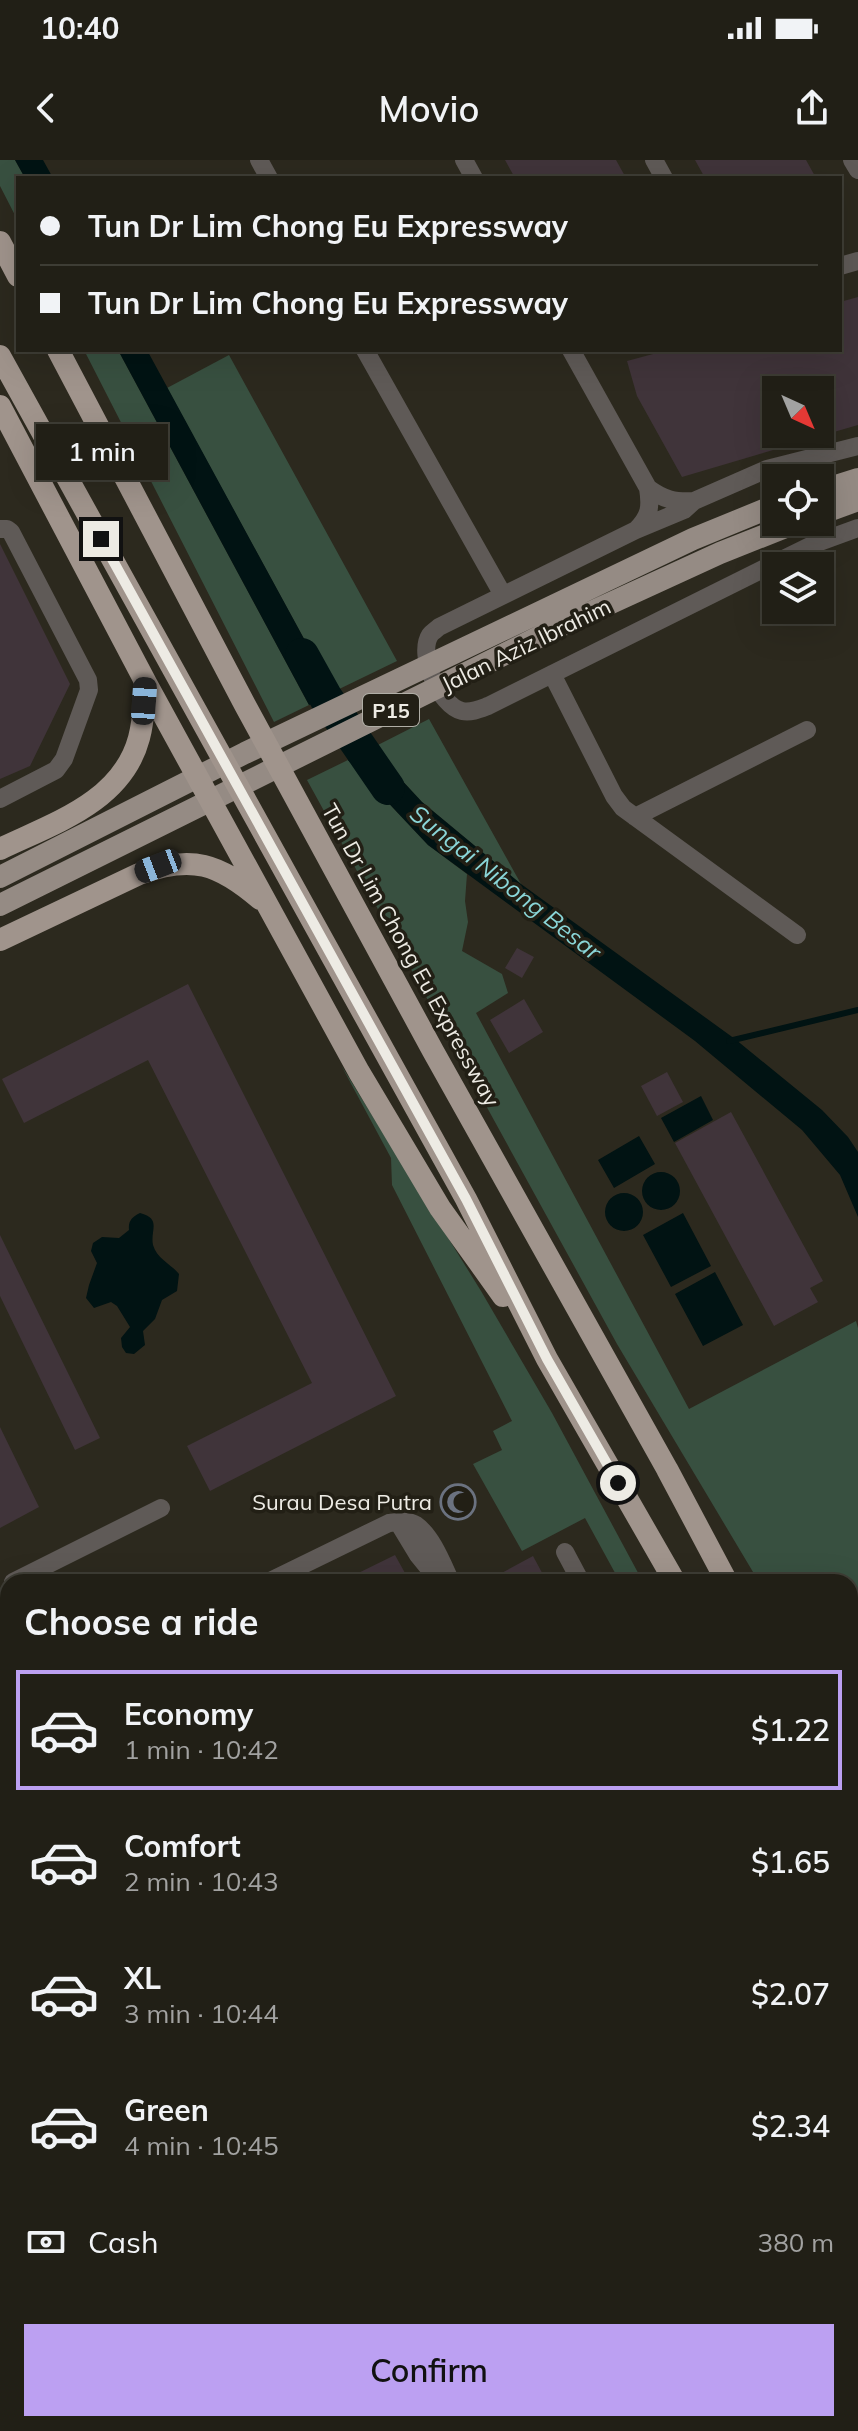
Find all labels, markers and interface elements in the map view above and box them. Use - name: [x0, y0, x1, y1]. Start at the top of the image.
- text: 10:40: [40, 9, 119, 47]
- icon: back: [24, 86, 68, 130]
- text: Movio: [379, 86, 479, 131]
- icon: share: [790, 86, 834, 130]
- text: Tun Dr Lim Chong Eu Expressway: [88, 207, 568, 245]
- text: Tun Dr Lim Chong Eu Expressway: [88, 284, 568, 322]
- north arrow: [762, 376, 834, 448]
- map controls: [762, 376, 834, 624]
- callout: 1 min: [35, 423, 167, 479]
- text: 1 min: [68, 435, 136, 468]
- button: locate: [762, 464, 834, 536]
- route end: [83, 521, 119, 557]
- button: layers: [762, 552, 834, 624]
- street label: Jalan Aziz Ibrahim: [437, 592, 615, 698]
- car: [130, 676, 158, 726]
- road number: P15: [363, 694, 419, 726]
- water label: Sungai Nibong Besar: [404, 798, 609, 967]
- street label: Tun Dr Lim Chong Eu Expressway: [316, 799, 506, 1112]
- car: [131, 846, 185, 886]
- route start: [600, 1465, 636, 1501]
- mosque icon: Surau Desa Putra: [439, 1483, 477, 1521]
- place label: Surau Desa Putra: [252, 1488, 432, 1516]
- text: Choose a ride: [24, 1599, 258, 1644]
- icon: car: [28, 1694, 100, 1766]
- text: Economy: [124, 1695, 253, 1733]
- text: $1.22: [751, 1711, 830, 1749]
- text: 1 min · 10:42: [124, 1733, 279, 1766]
- icon: car: [28, 1826, 100, 1898]
- text: Comfort: [124, 1827, 241, 1865]
- text: $1.65: [751, 1843, 830, 1881]
- text: 2 min · 10:43: [124, 1865, 279, 1898]
- icon: car: [28, 1958, 100, 2030]
- text: XL: [124, 1959, 161, 1997]
- text: $2.07: [751, 1975, 830, 2013]
- text: 3 min · 10:44: [124, 1997, 279, 2030]
- icon: car: [28, 2090, 100, 2162]
- text: Green: [124, 2091, 209, 2129]
- text: $2.34: [751, 2107, 830, 2145]
- text: 4 min · 10:45: [124, 2129, 279, 2162]
- icon: cash: [24, 2220, 68, 2264]
- text: Cash: [88, 2223, 159, 2261]
- text: 380 m: [758, 2226, 834, 2259]
- button: Confirm: [24, 2324, 834, 2416]

